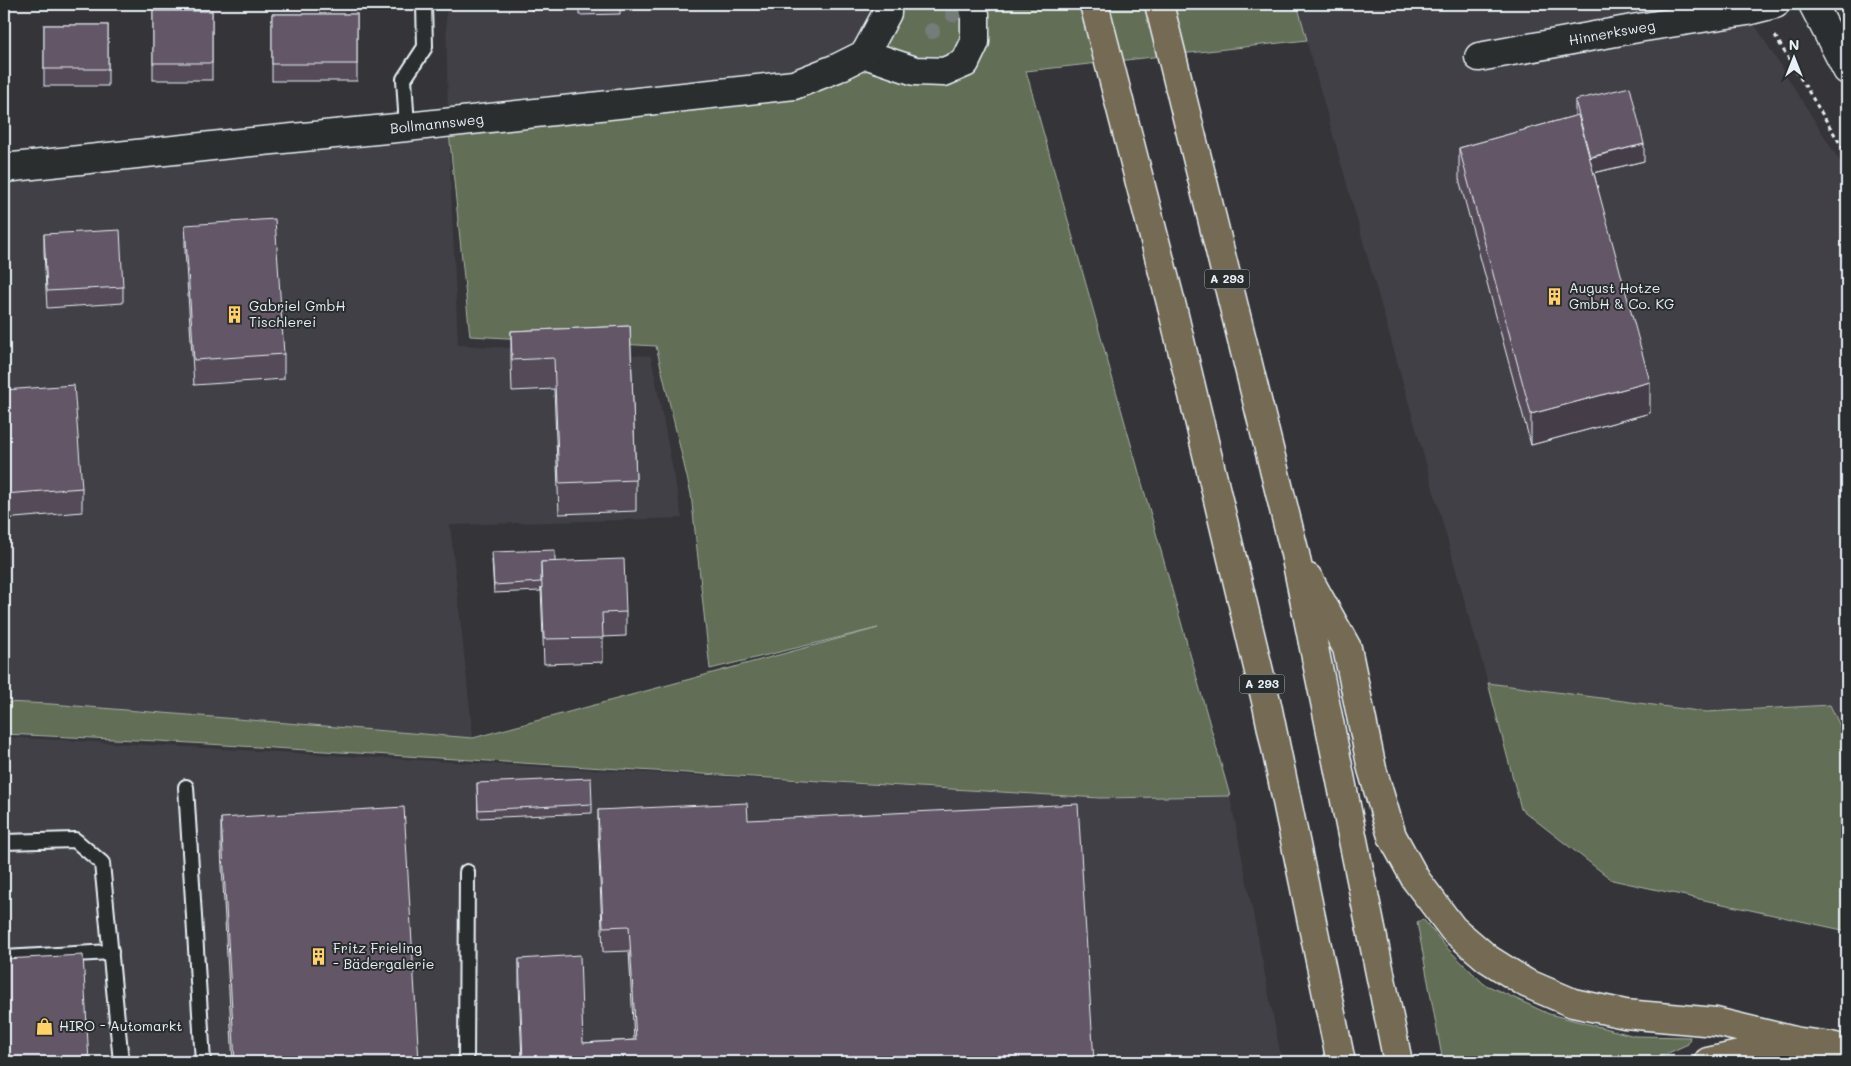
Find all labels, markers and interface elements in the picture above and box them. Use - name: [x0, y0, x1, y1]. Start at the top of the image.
- street label: Hinnerksweg: [1567, 15, 1656, 49]
- north arrow: [1768, 32, 1818, 82]
- text: N: [1789, 35, 1799, 54]
- street label: Bollmannsweg: [389, 109, 484, 138]
- road number: A 293: [1204, 270, 1250, 288]
- place label: August Hotze GmbH & Co. KG: [1569, 278, 1674, 313]
- building icon: August Hotze GmbH & Co. KG: [1545, 286, 1565, 306]
- place label: Gabriel GmbH Tischlerei: [249, 296, 345, 331]
- building icon: Gabriel GmbH Tischlerei: [225, 304, 245, 324]
- road number: A 293: [1240, 674, 1284, 694]
- place label: Fritz Frieling - Bädergalerie: [333, 938, 434, 973]
- building icon: Fritz Frieling - Bädergalerie: [309, 946, 329, 966]
- shop icon: HIRO - Automarkt: [35, 1016, 55, 1036]
- place label: HIRO - Automarkt: [59, 1016, 182, 1035]

